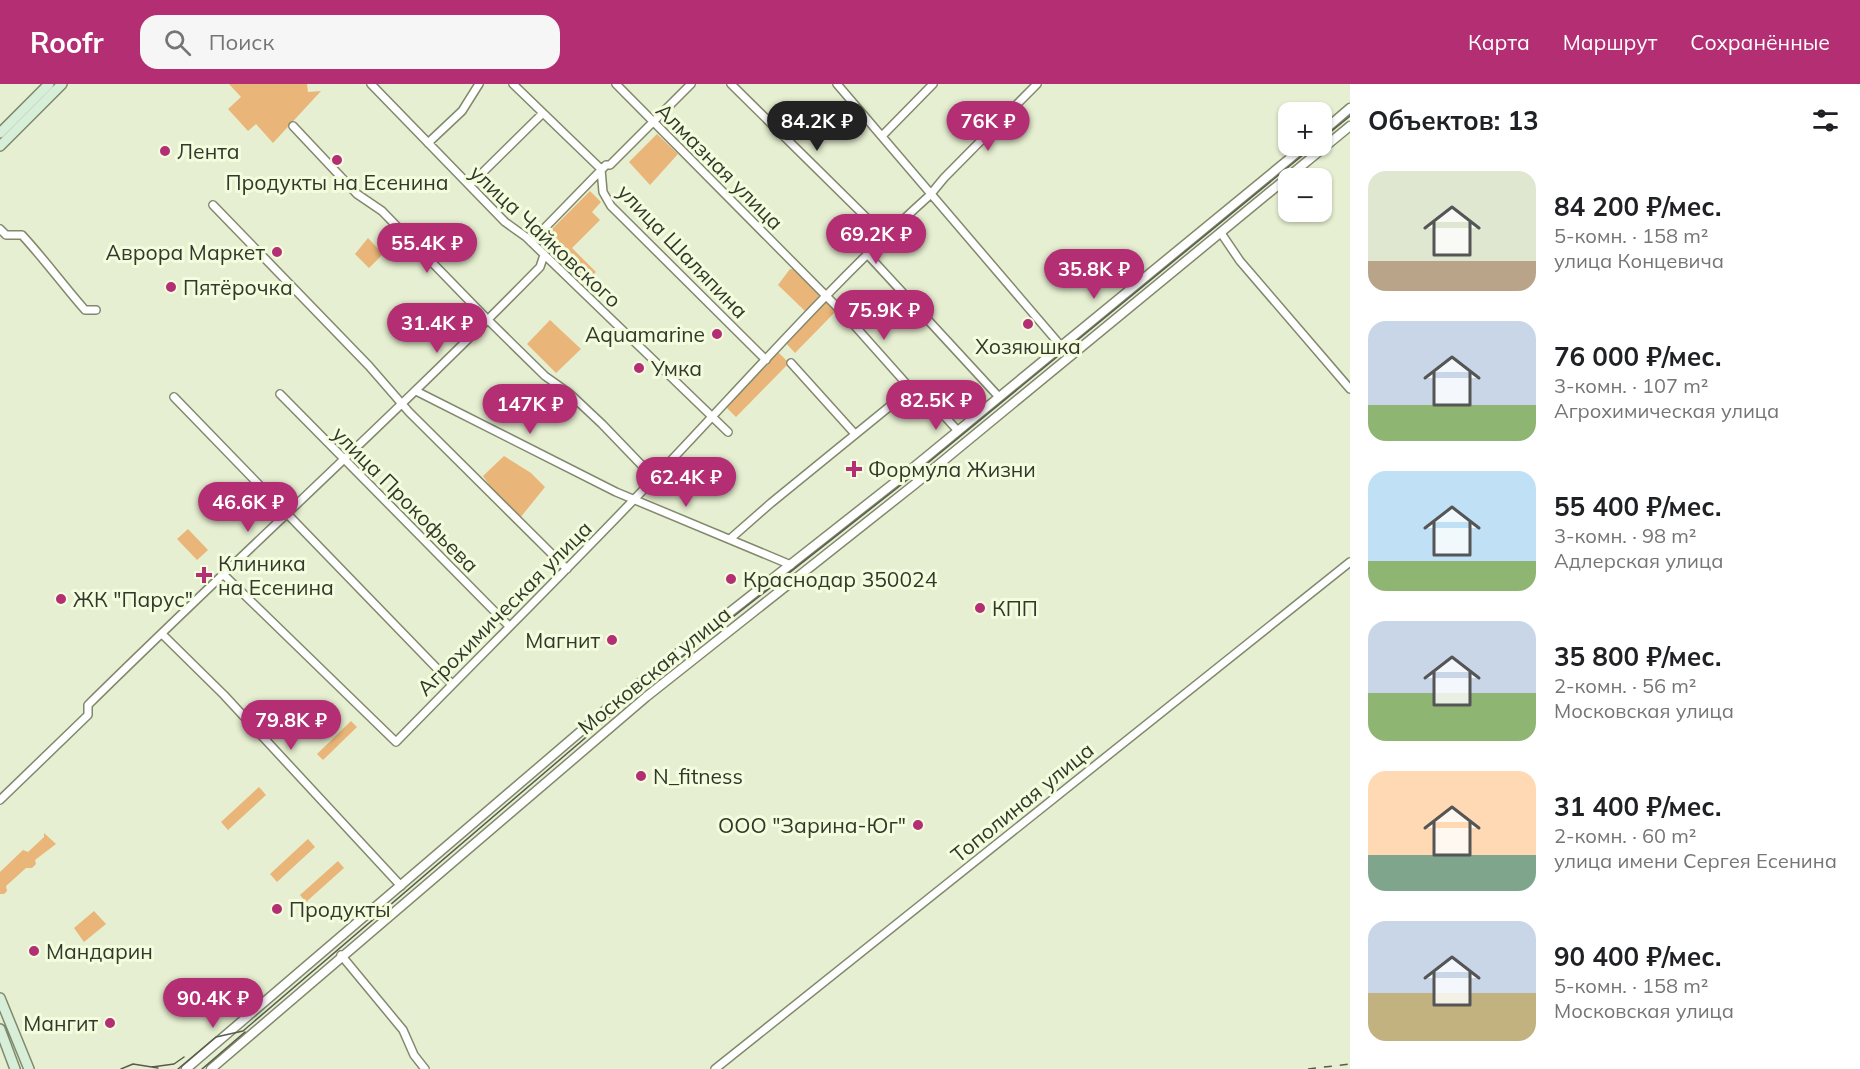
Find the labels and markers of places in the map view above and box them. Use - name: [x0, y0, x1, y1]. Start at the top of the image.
- pin: 84.2K ₽: [762, 101, 872, 152]
- pin: 76K ₽: [946, 101, 1030, 152]
- place label: Лента: [177, 138, 240, 164]
- marker: Лента: [158, 144, 172, 158]
- marker: Продукты на Есенина: [330, 153, 344, 167]
- place label: Продукты на Есенина: [225, 169, 449, 195]
- pin: 69.2K ₽: [821, 214, 931, 265]
- pin: 55.4K ₽: [372, 223, 482, 274]
- place label: Аврора Маркет: [106, 239, 265, 265]
- marker: Аврора Маркет: [270, 245, 284, 259]
- pin: 35.8K ₽: [1039, 249, 1149, 300]
- place label: Пятёрочка: [183, 274, 293, 300]
- marker: Пятёрочка: [164, 280, 178, 294]
- pin: 75.9K ₽: [829, 290, 939, 341]
- pin: 31.4K ₽: [382, 303, 492, 354]
- marker: Хозяюшка: [1021, 317, 1035, 331]
- place label: Aquamarine: [585, 321, 705, 347]
- marker: Aquamarine: [710, 327, 724, 341]
- place label: Хозяюшка: [975, 333, 1081, 359]
- place label: Умка: [650, 355, 702, 381]
- marker: Умка: [632, 361, 646, 375]
- pin: 82.5K ₽: [881, 380, 991, 431]
- pin: 147K ₽: [481, 384, 579, 435]
- place label: Формула Жизни: [868, 456, 1036, 482]
- pin: 62.4K ₽: [631, 457, 741, 508]
- marker: Формула Жизни: [845, 460, 863, 478]
- pin: 46.6K ₽: [193, 482, 303, 533]
- place label: Клиника на Есенина: [218, 550, 334, 600]
- marker: Клиника на Есенина: [195, 566, 213, 584]
- place label: Краснодар 350024: [743, 566, 938, 592]
- marker: Краснодар 350024: [724, 572, 738, 586]
- place label: ЖК "Парус": [73, 586, 193, 612]
- marker: ЖК "Парус": [54, 592, 68, 606]
- place label: КПП: [992, 595, 1038, 621]
- marker: КПП: [973, 601, 987, 615]
- place label: Магнит: [525, 627, 600, 653]
- marker: Магнит: [605, 633, 619, 647]
- pin: 79.8K ₽: [236, 700, 346, 751]
- place label: N_fitness: [653, 763, 743, 789]
- marker: N_fitness: [634, 769, 648, 783]
- place label: ООО "Зарина-Юг": [718, 812, 906, 838]
- marker: ООО "Зарина-Юг": [911, 818, 925, 832]
- place label: Продукты: [289, 896, 391, 922]
- marker: Продукты: [270, 902, 284, 916]
- place label: Мандарин: [46, 938, 153, 964]
- marker: Мандарин: [27, 944, 41, 958]
- pin: 90.4K ₽: [158, 978, 268, 1029]
- place label: Мангит: [23, 1010, 98, 1036]
- marker: Мангит: [103, 1016, 117, 1030]

